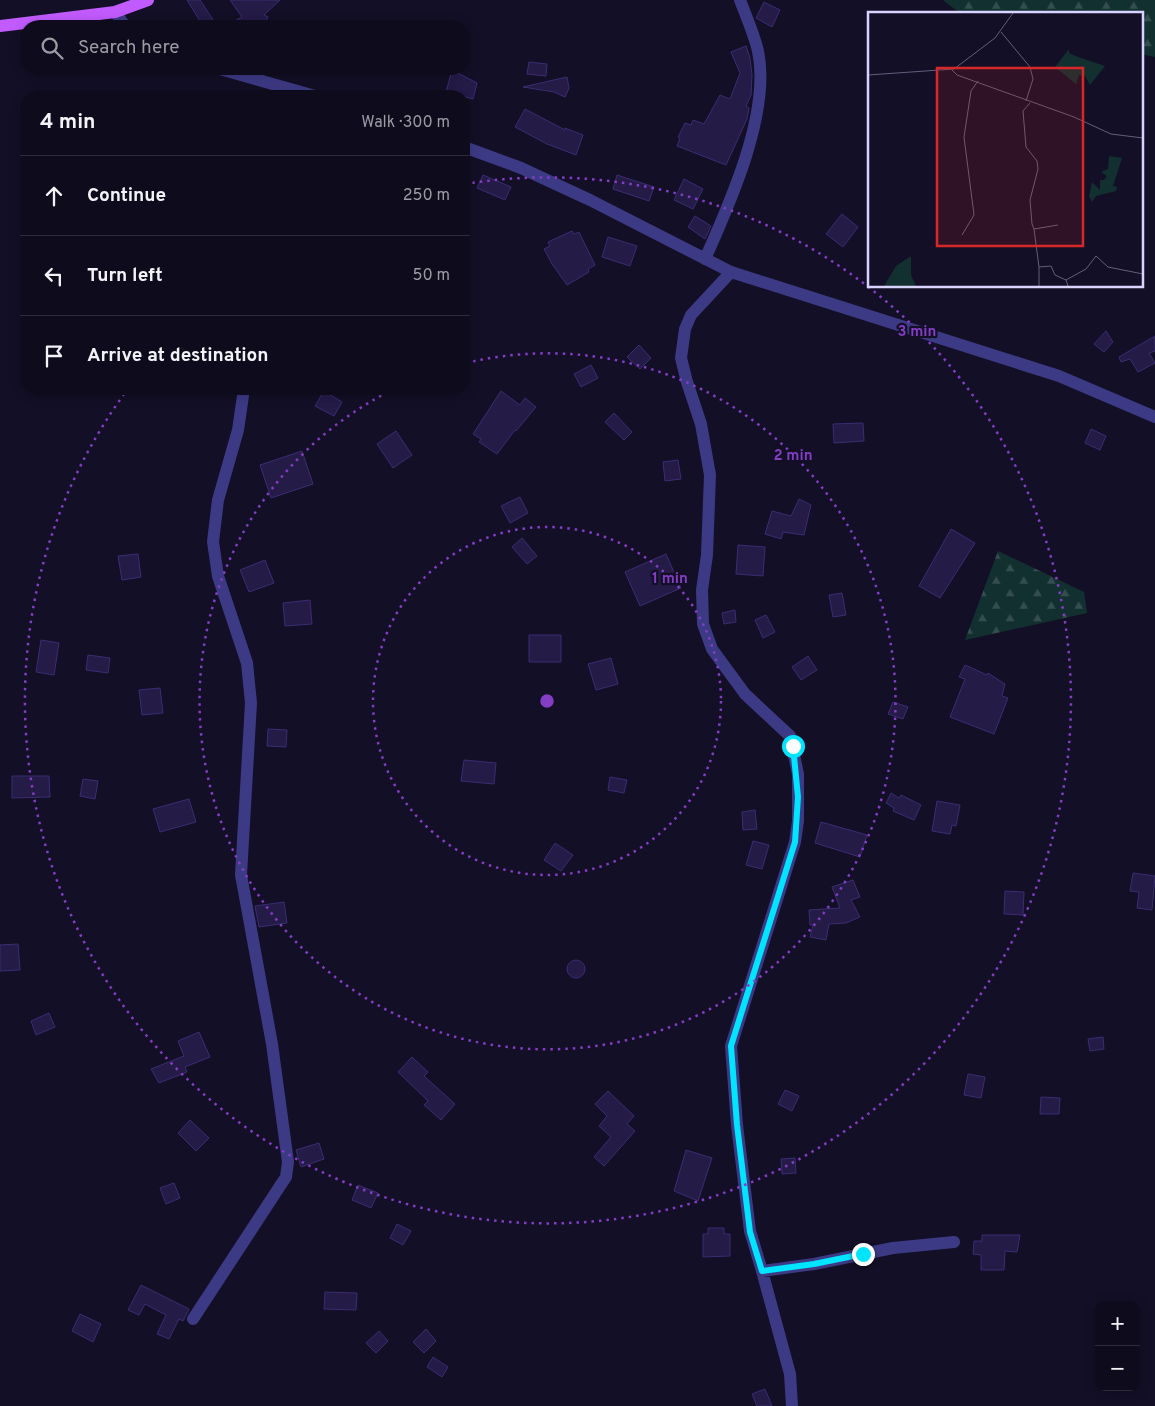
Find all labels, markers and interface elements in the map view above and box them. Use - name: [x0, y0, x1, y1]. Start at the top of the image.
- inset map: [868, 12, 1142, 288]
- search box: [20, 20, 470, 75]
- icon: search: [38, 34, 66, 62]
- text: Search here: [78, 36, 180, 60]
- text: 4 min: [40, 109, 96, 136]
- text: Walk · 300 m: [361, 113, 450, 133]
- icon: ahead: [40, 182, 68, 210]
- text: Continue: [87, 184, 166, 208]
- text: 250 m: [403, 186, 450, 206]
- icon: left: [40, 262, 68, 290]
- text: Turn left: [87, 264, 163, 288]
- text: 50 m: [413, 266, 450, 286]
- text: 3 min: [897, 323, 937, 342]
- icon: arrive: [40, 342, 68, 370]
- text: Arrive at destination: [87, 344, 268, 368]
- text: 2 min: [773, 447, 813, 466]
- text: 1 min: [652, 570, 688, 589]
- centre of rings: [538, 692, 556, 710]
- route start: [782, 735, 805, 758]
- route end: [852, 1243, 875, 1266]
- map controls: [1095, 1301, 1140, 1391]
- button: +: [1095, 1301, 1140, 1346]
- button: −: [1095, 1346, 1140, 1391]

